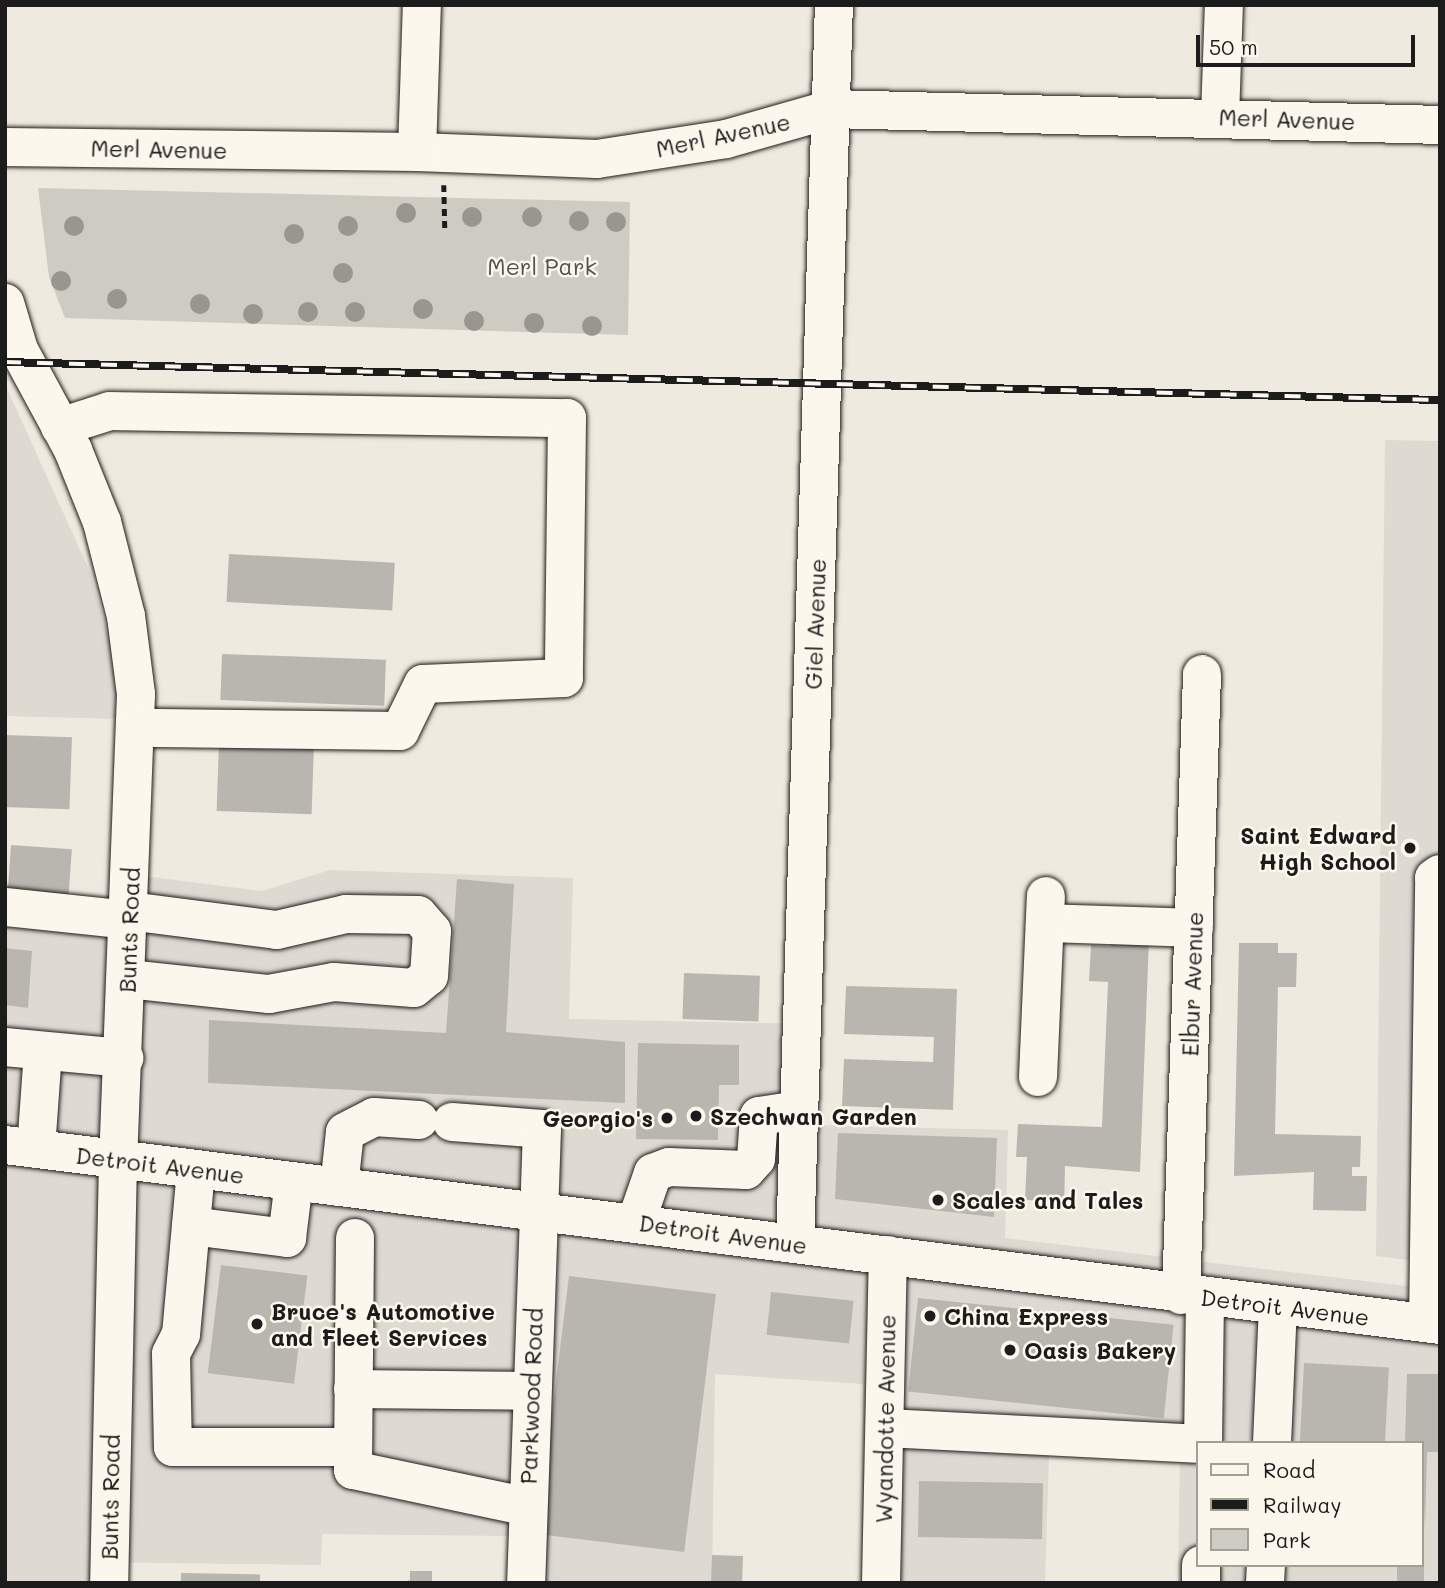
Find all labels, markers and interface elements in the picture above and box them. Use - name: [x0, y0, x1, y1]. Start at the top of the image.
- scale bar: [1200, 21, 1419, 65]
- text: 50 m: [1209, 33, 1258, 60]
- street label: Merl Avenue: [1218, 103, 1356, 135]
- street label: Merl Avenue: [653, 107, 793, 163]
- street label: Merl Avenue: [90, 134, 228, 164]
- park label: Merl Park: [487, 252, 597, 280]
- street label: Giel Avenue: [799, 558, 831, 690]
- place label: Saint Edward High School: [1240, 821, 1396, 875]
- marker: Saint Edward High School: [1402, 840, 1418, 856]
- street label: Bunts Road: [113, 867, 145, 993]
- street label: Elbur Avenue: [1176, 911, 1208, 1057]
- place label: Szechwan Garden: [710, 1102, 917, 1130]
- place label: Georgio's: [542, 1104, 653, 1132]
- marker: Szechwan Garden: [688, 1108, 704, 1124]
- marker: Georgio's: [659, 1110, 675, 1126]
- street label: Detroit Avenue: [74, 1141, 246, 1189]
- place label: Scales and Tales: [952, 1186, 1143, 1214]
- marker: Scales and Tales: [930, 1192, 946, 1208]
- street label: Detroit Avenue: [637, 1209, 809, 1259]
- street label: Detroit Avenue: [1199, 1283, 1371, 1331]
- place label: Bruce's Automotive and Fleet Services: [271, 1297, 495, 1351]
- place label: China Express: [944, 1302, 1108, 1330]
- street label: Parkwood Road: [514, 1307, 548, 1485]
- marker: China Express: [922, 1308, 938, 1324]
- street label: Wyandotte Avenue: [869, 1314, 901, 1524]
- marker: Bruce's Automotive and Fleet Services: [249, 1316, 265, 1332]
- place label: Oasis Bakery: [1024, 1336, 1176, 1364]
- marker: Oasis Bakery: [1002, 1342, 1018, 1358]
- street label: Bunts Road: [95, 1434, 125, 1560]
- legend: [1196, 1441, 1424, 1567]
- text: Road: [1263, 1456, 1315, 1483]
- text: Railway: [1263, 1491, 1342, 1518]
- text: Park: [1263, 1526, 1311, 1553]

